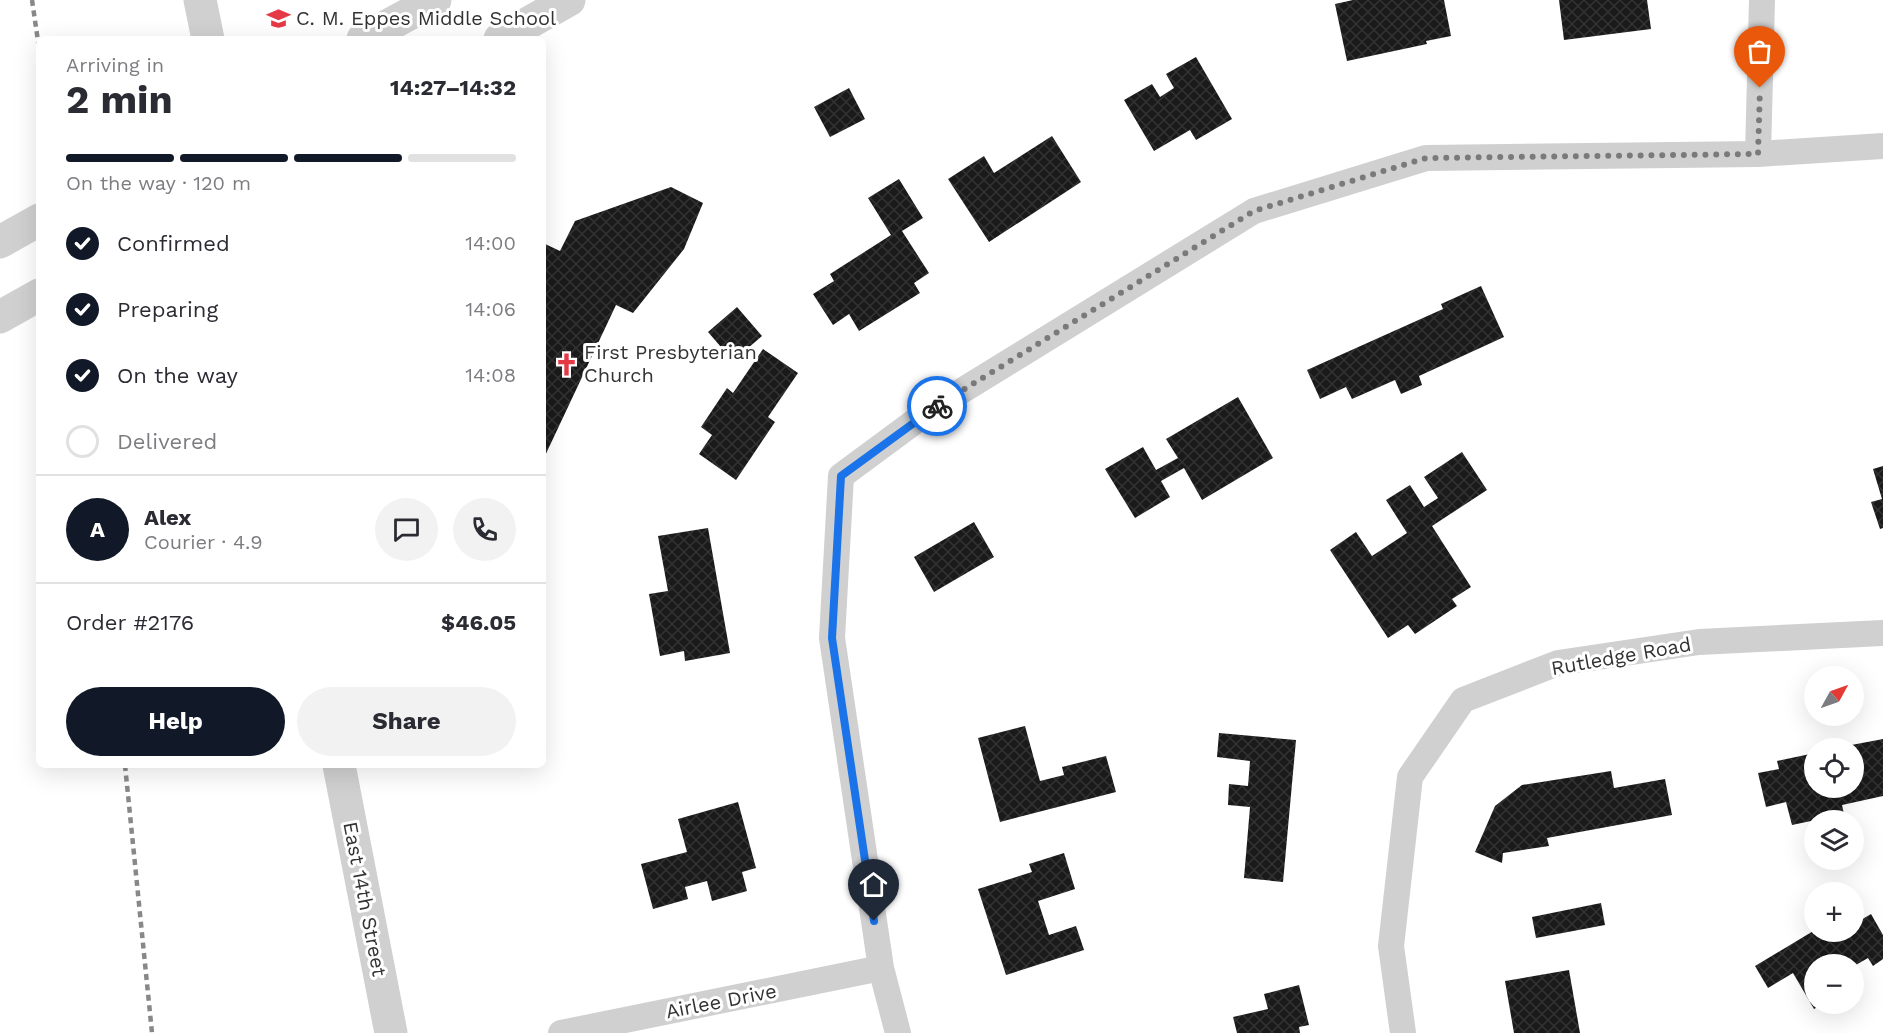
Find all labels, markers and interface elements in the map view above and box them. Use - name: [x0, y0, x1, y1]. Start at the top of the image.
- school or university icon: C. M. Eppes Middle School: [265, 5, 291, 31]
- place label: C. M. Eppes Middle School: [296, 6, 556, 30]
- pin: [1734, 26, 1785, 88]
- icon: bag: [1743, 35, 1776, 68]
- text: Arriving in: [66, 53, 164, 77]
- text: 14:27–14:32: [390, 75, 516, 100]
- text: 2 min: [66, 77, 173, 122]
- text: On the way · 120 m: [66, 171, 251, 195]
- icon: check: [66, 227, 99, 260]
- text: Confirmed: [117, 231, 230, 256]
- text: 14:00: [465, 231, 516, 255]
- icon: check: [66, 293, 99, 326]
- text: Preparing: [117, 297, 218, 322]
- text: 14:06: [465, 297, 516, 321]
- place label: First Presbyterian Church: [584, 340, 757, 387]
- church icon: First Presbyterian Church: [553, 351, 579, 377]
- icon: check: [66, 359, 99, 392]
- text: On the way: [117, 363, 238, 388]
- text: 14:08: [465, 363, 516, 387]
- courier: [907, 376, 967, 436]
- icon: bike: [921, 390, 954, 423]
- text: Delivered: [117, 429, 217, 454]
- button: chat: [375, 498, 438, 561]
- button: phone: [453, 498, 516, 561]
- text: Alex: [144, 505, 191, 530]
- text: A: [90, 517, 105, 542]
- text: Courier · 4.9: [144, 530, 263, 554]
- text: Order #2176: [66, 610, 194, 635]
- text: $46.05: [441, 610, 516, 635]
- street label: Rutledge Road: [1549, 632, 1693, 680]
- north arrow: [1804, 666, 1864, 726]
- map controls: [1804, 666, 1864, 1014]
- button: Help: [66, 687, 285, 756]
- button: Share: [297, 687, 516, 756]
- button: locate: [1804, 738, 1864, 798]
- button: layers: [1804, 810, 1864, 870]
- street label: East 14th Street: [338, 820, 392, 979]
- pin: [848, 859, 899, 921]
- icon: home: [857, 868, 890, 901]
- button: +: [1804, 882, 1864, 942]
- button: −: [1804, 954, 1864, 1014]
- street label: Airlee Drive: [664, 978, 778, 1024]

